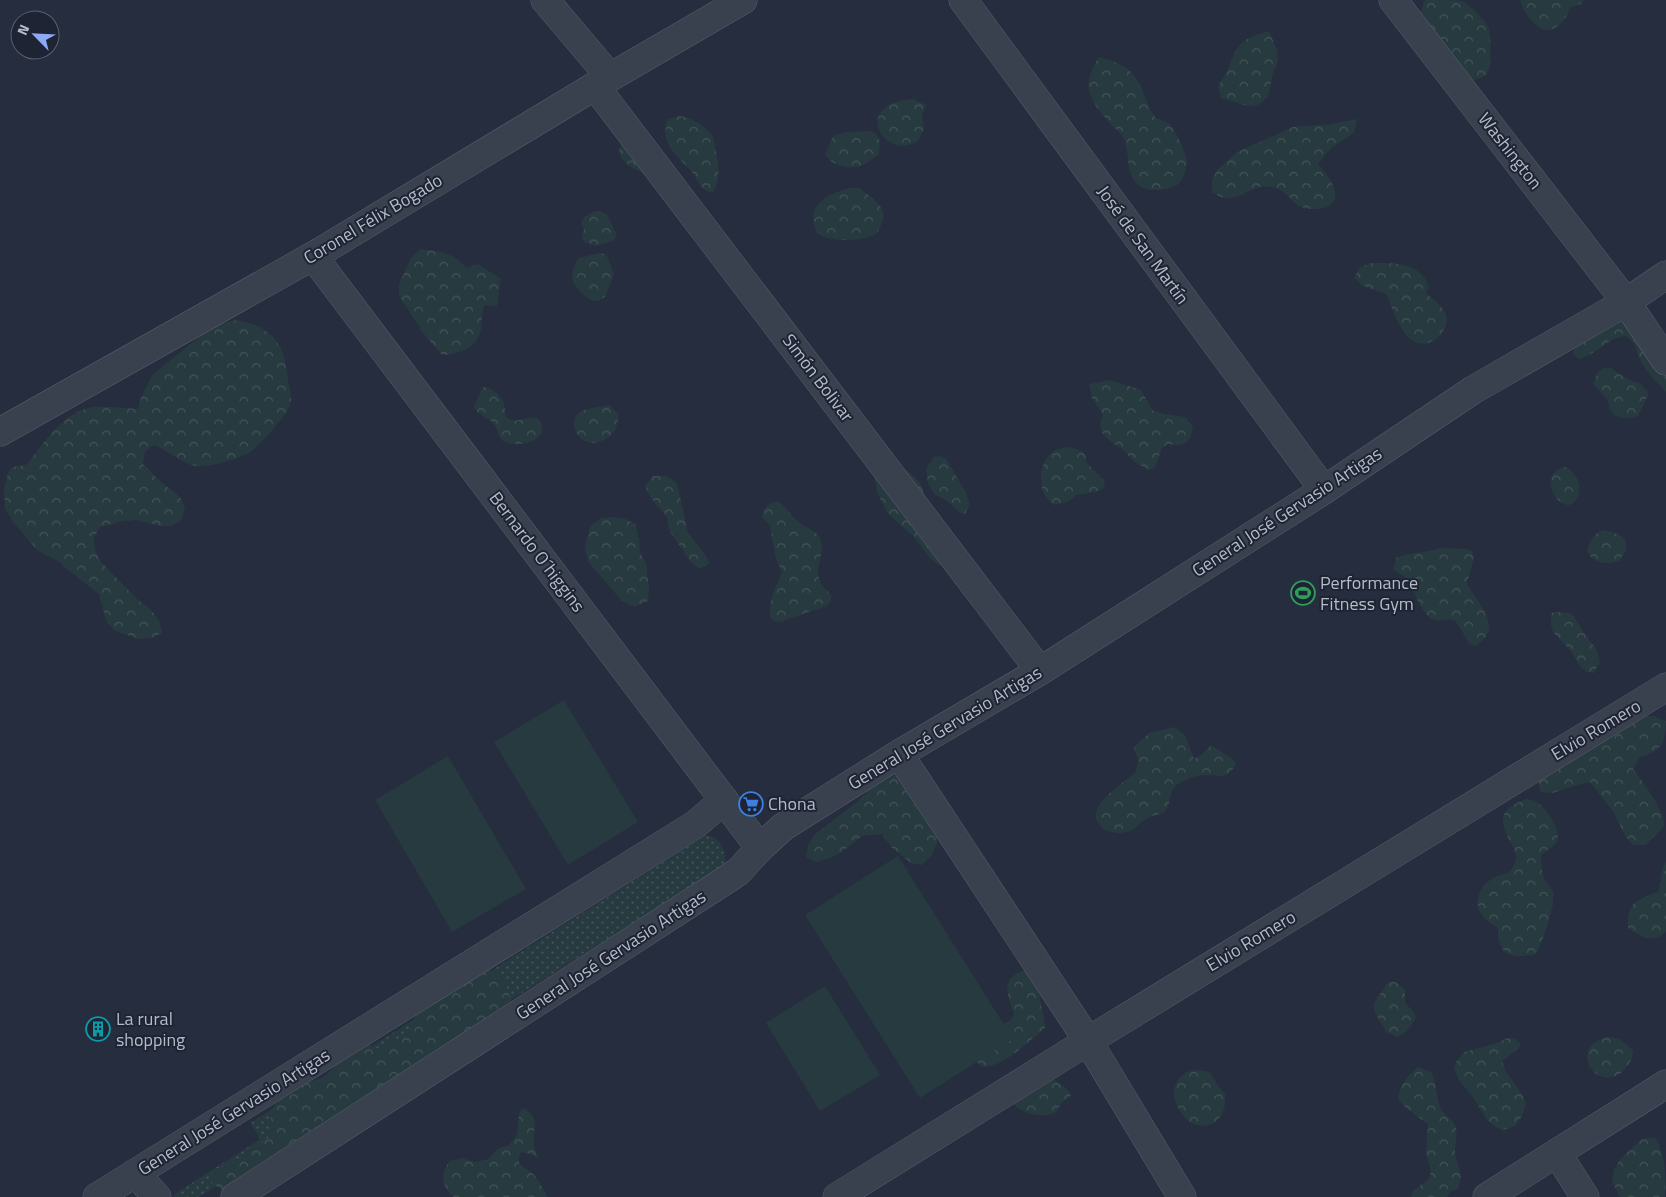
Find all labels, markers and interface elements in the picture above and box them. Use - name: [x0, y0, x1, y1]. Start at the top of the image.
- north arrow: [10, 10, 60, 60]
- text: N: [11, 21, 34, 38]
- street label: Washington: [1472, 106, 1549, 195]
- street label: Coronel Félix Bogado: [298, 166, 447, 271]
- street label: José de San Martín: [1091, 180, 1196, 310]
- street label: Simón Bolivar: [776, 328, 861, 427]
- street label: General José Gervasio Artigas: [1186, 440, 1387, 583]
- street label: Bernardo O´higgins: [483, 486, 592, 618]
- place label: Performance Fitness Gym: [1320, 569, 1418, 617]
- sports icon: Performance Fitness Gym: [1290, 580, 1316, 606]
- street label: General José Gervasio Artigas: [843, 659, 1047, 796]
- street label: Elvio Romero: [1546, 692, 1646, 767]
- place label: Chona: [768, 790, 816, 817]
- supermarket icon: Chona: [738, 791, 764, 817]
- street label: General José Gervasio Artigas: [510, 883, 711, 1026]
- street label: Elvio Romero: [1201, 903, 1301, 978]
- place label: La rural shopping: [116, 1005, 185, 1053]
- building icon: La rural shopping: [85, 1016, 111, 1042]
- street label: General José Gervasio Artigas: [132, 1041, 335, 1182]

